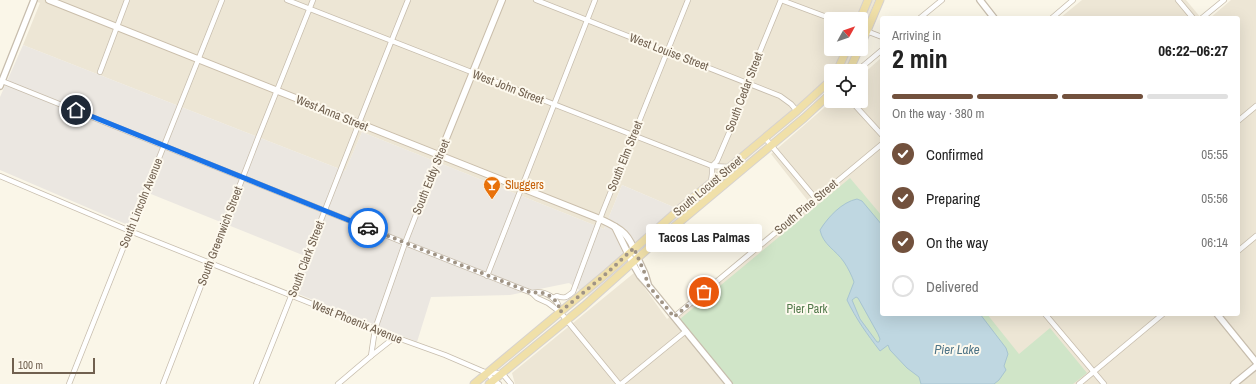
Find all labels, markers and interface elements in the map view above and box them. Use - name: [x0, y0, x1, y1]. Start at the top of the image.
- north arrow: [824, 12, 868, 56]
- map controls: [824, 12, 868, 108]
- text: Arriving in: [892, 27, 941, 44]
- street label: West Louise Street: [627, 30, 711, 75]
- text: 06:22–06:27: [1158, 40, 1228, 61]
- text: 2 min: [892, 41, 948, 76]
- street label: South Cedar Street: [721, 50, 767, 134]
- button: locate: [824, 64, 868, 108]
- street label: West John Street: [470, 66, 546, 108]
- street label: West Anna Street: [294, 91, 371, 135]
- pin: [59, 93, 93, 127]
- icon: home: [65, 99, 87, 121]
- text: On the way · 380 m: [892, 105, 984, 122]
- street label: South Elm Street: [604, 118, 646, 193]
- street label: South Eddy Street: [409, 137, 453, 217]
- icon: check: [892, 143, 914, 165]
- text: Confirmed: [926, 144, 983, 165]
- text: 05:55: [1201, 146, 1228, 163]
- street label: South Locust Street: [670, 152, 746, 220]
- street label: South Lincoln Avenue: [116, 156, 166, 250]
- bar icon: Sluggers: [482, 175, 502, 200]
- street label: South Pine Street: [771, 176, 841, 238]
- place label: Sluggers: [505, 177, 544, 193]
- street label: South Greenwich Street: [194, 184, 246, 288]
- icon: check: [892, 187, 914, 209]
- text: Preparing: [926, 188, 980, 209]
- text: 05:56: [1201, 190, 1228, 207]
- courier: [348, 208, 388, 248]
- icon: car: [357, 217, 379, 239]
- street label: South Clark Street: [284, 218, 328, 299]
- callout: Tacos Las Palmas: [646, 224, 762, 252]
- text: Tacos Las Palmas: [658, 229, 750, 246]
- icon: check: [892, 231, 914, 253]
- text: On the way: [926, 232, 988, 253]
- text: 06:14: [1201, 234, 1228, 251]
- pin: [687, 275, 721, 309]
- text: Delivered: [926, 276, 979, 297]
- icon: bag: [693, 281, 715, 303]
- street label: West Phoenix Avenue: [309, 297, 405, 347]
- park label: Pier Park: [786, 301, 828, 317]
- water label: Pier Lake: [934, 341, 980, 358]
- scale bar: [12, 356, 95, 375]
- text: 100 m: [18, 358, 43, 372]

